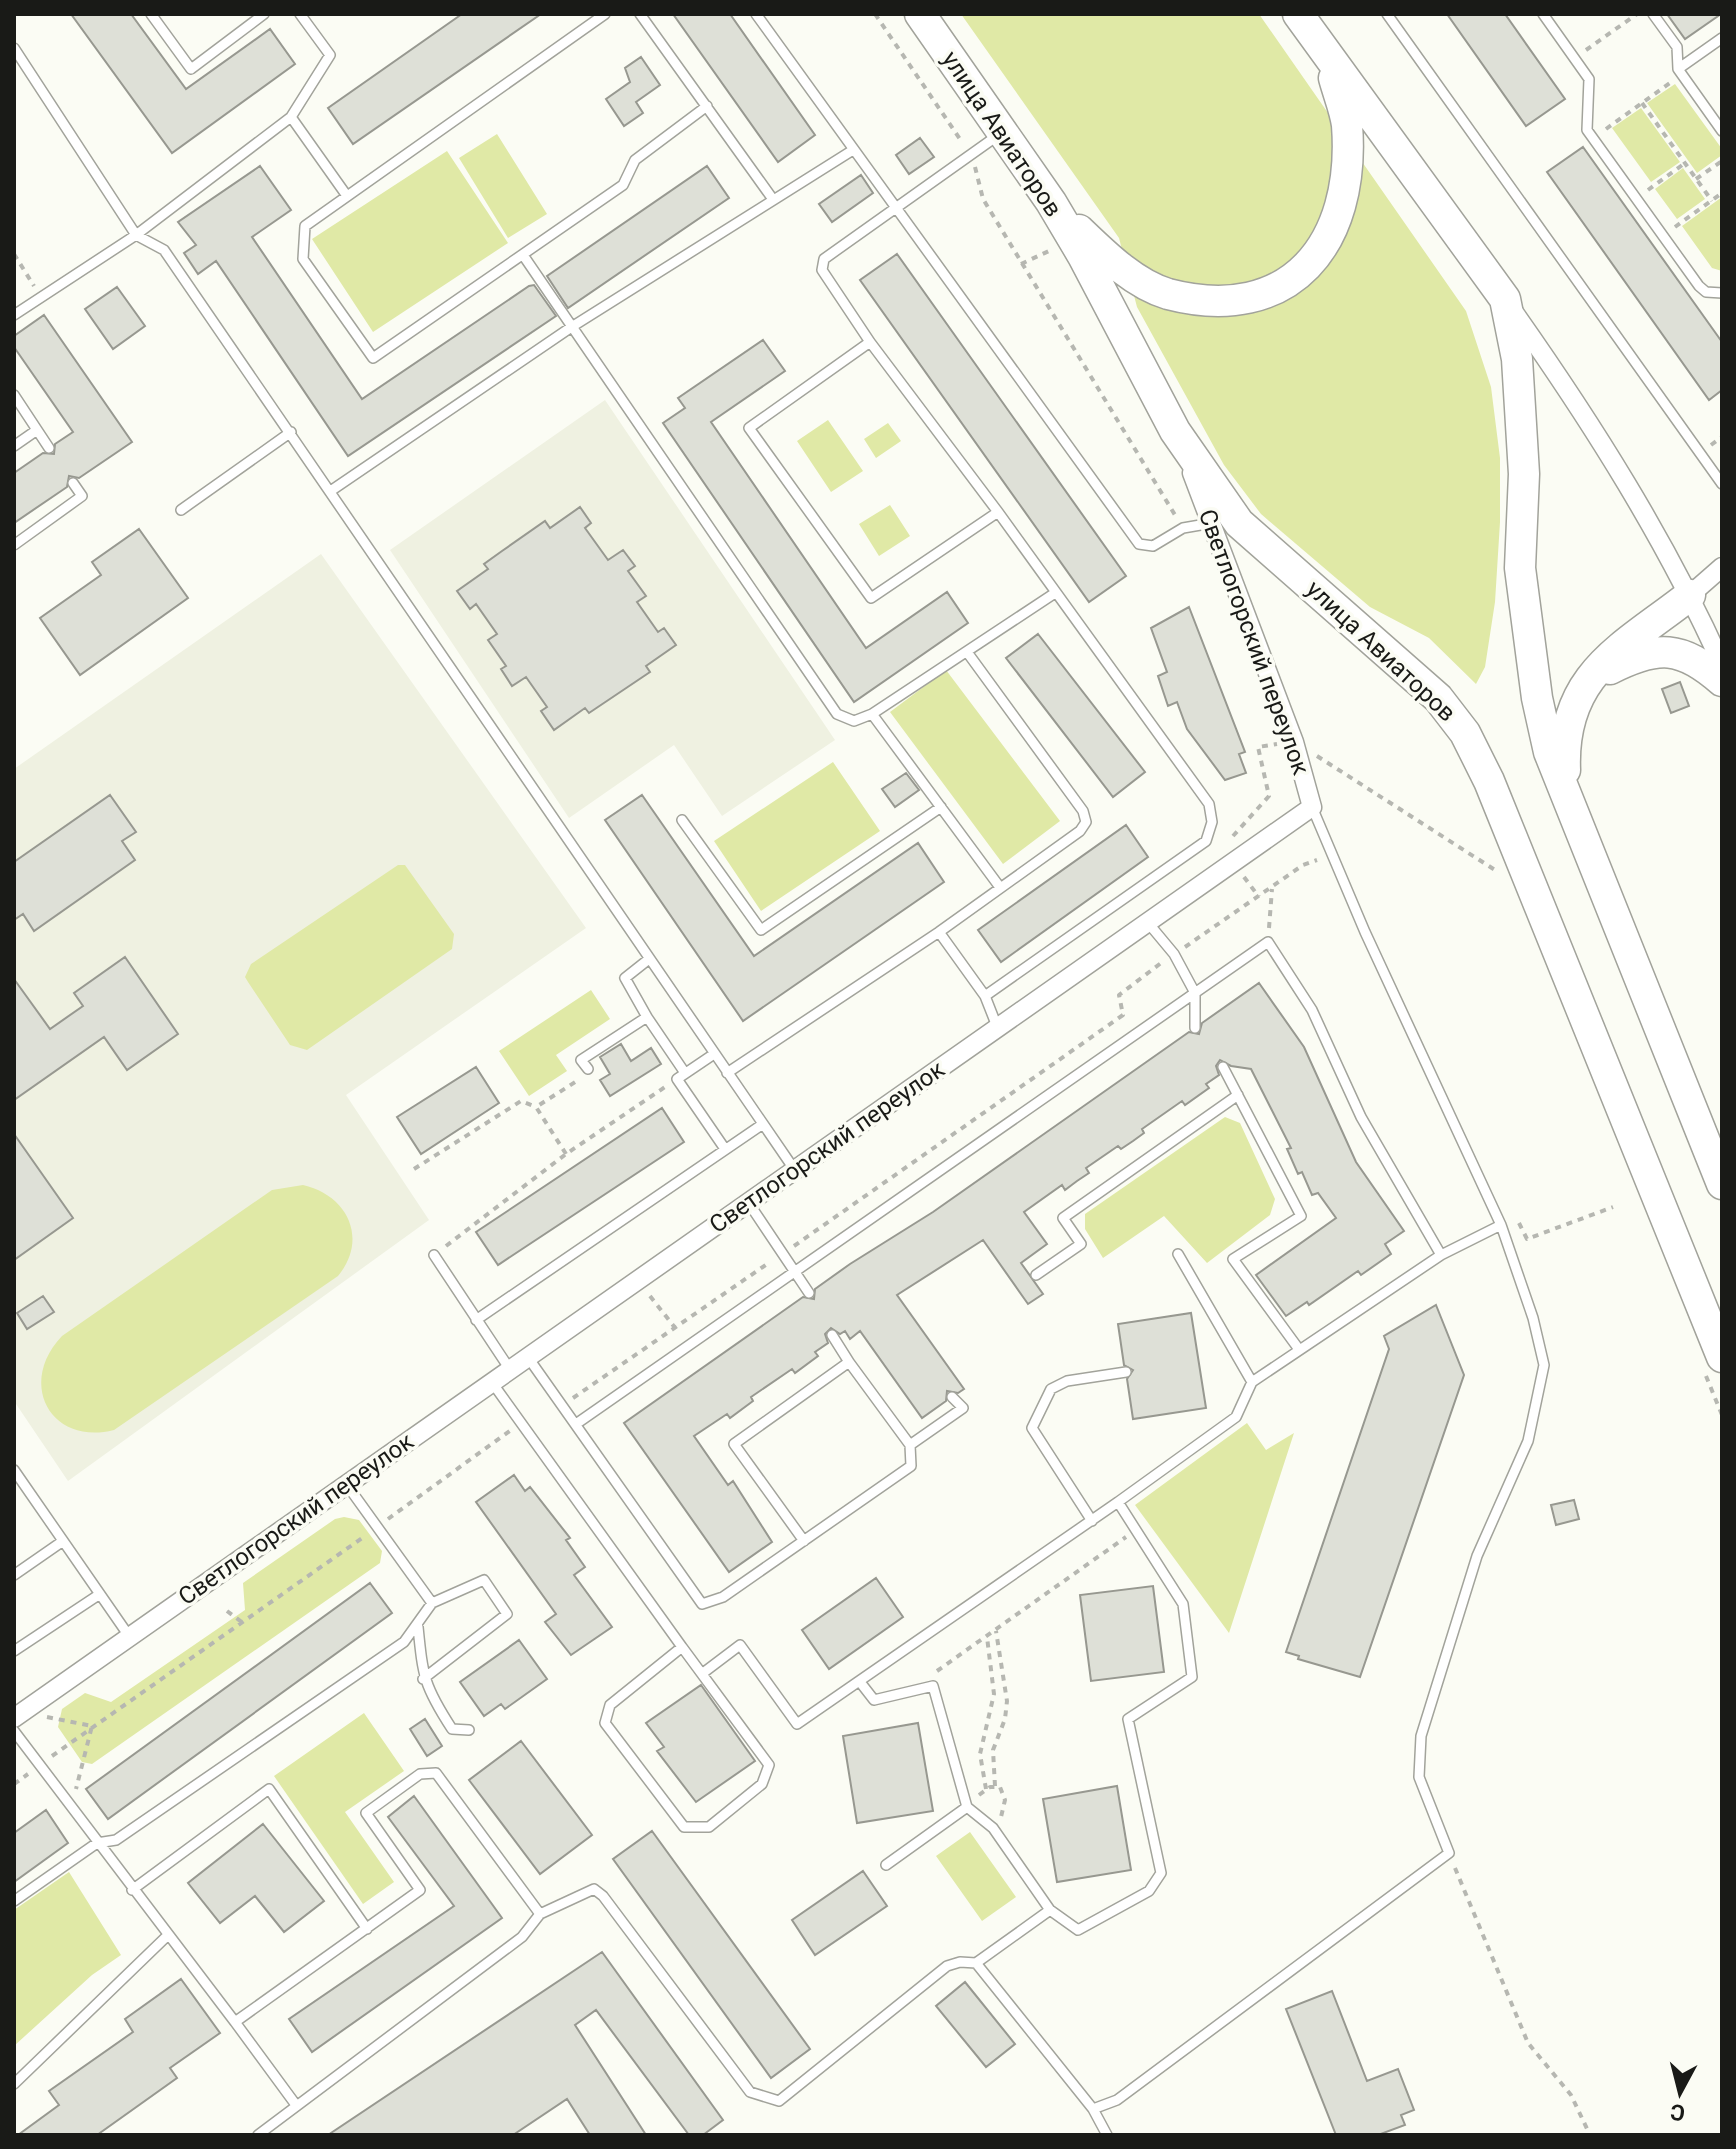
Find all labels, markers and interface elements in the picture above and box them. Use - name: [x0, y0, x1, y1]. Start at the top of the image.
- street label: улица Авиаторов: [936, 46, 1068, 222]
- street label: Светлогорский переулок: [1193, 505, 1315, 779]
- street label: улица Авиаторов: [1301, 575, 1461, 727]
- street label: Светлогорский переулок: [704, 1055, 950, 1239]
- street label: Светлогорский переулок: [173, 1427, 419, 1611]
- north arrow: [1640, 2053, 1720, 2133]
- text: С: [1669, 2099, 1686, 2126]

